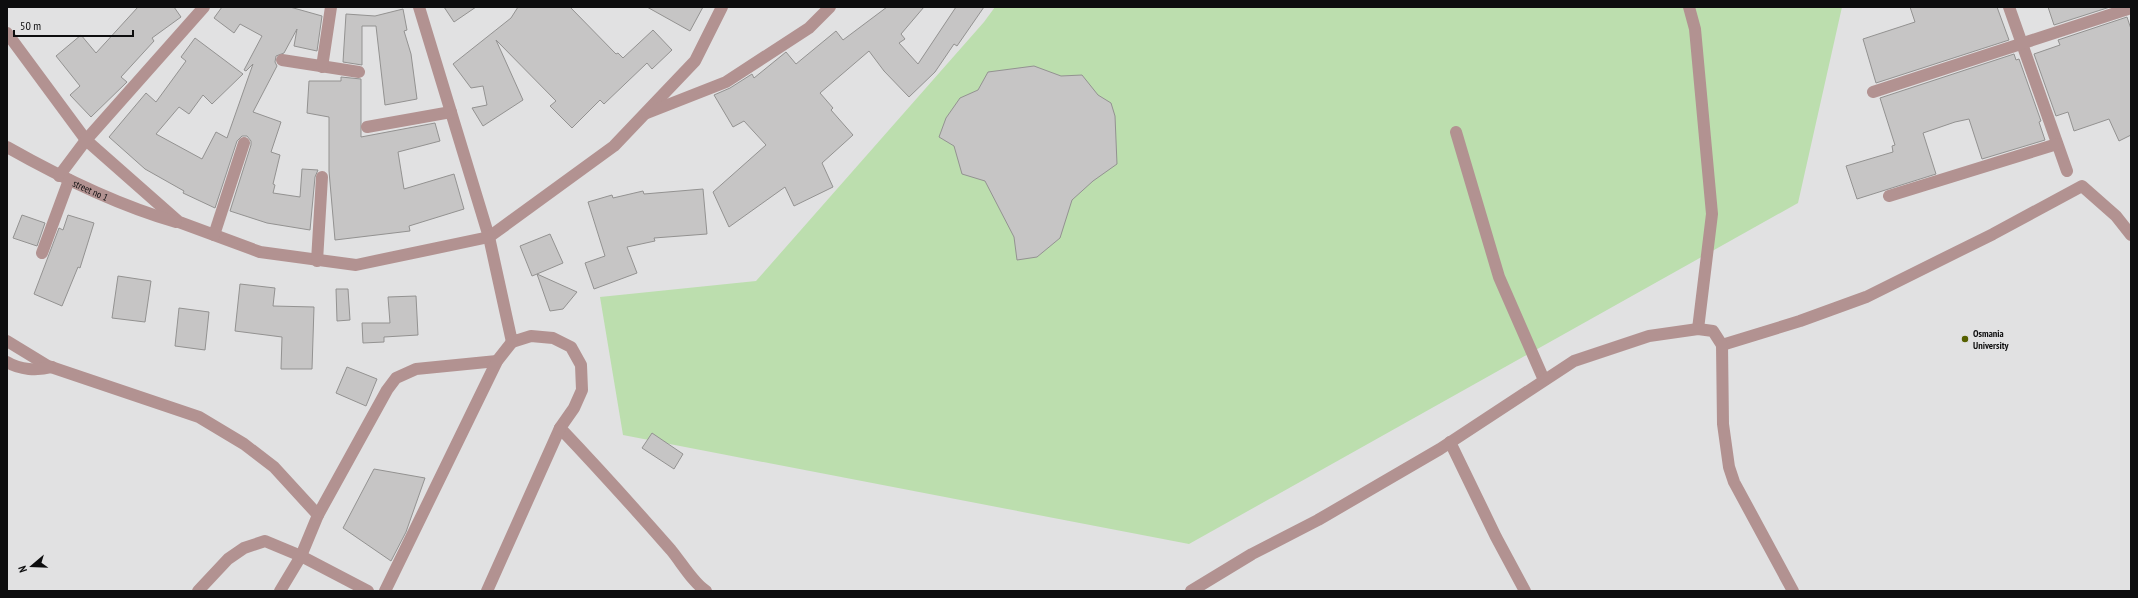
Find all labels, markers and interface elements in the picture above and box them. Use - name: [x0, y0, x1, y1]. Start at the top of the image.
- scale bar: [14, 12, 133, 38]
- text: 50 m: [20, 18, 41, 33]
- street label: street no 1: [71, 177, 110, 204]
- place label: Osmania University: [1973, 327, 2009, 352]
- marker: Osmania University: [1960, 334, 1970, 344]
- north arrow: [12, 546, 52, 586]
- text: N: [15, 564, 30, 574]

